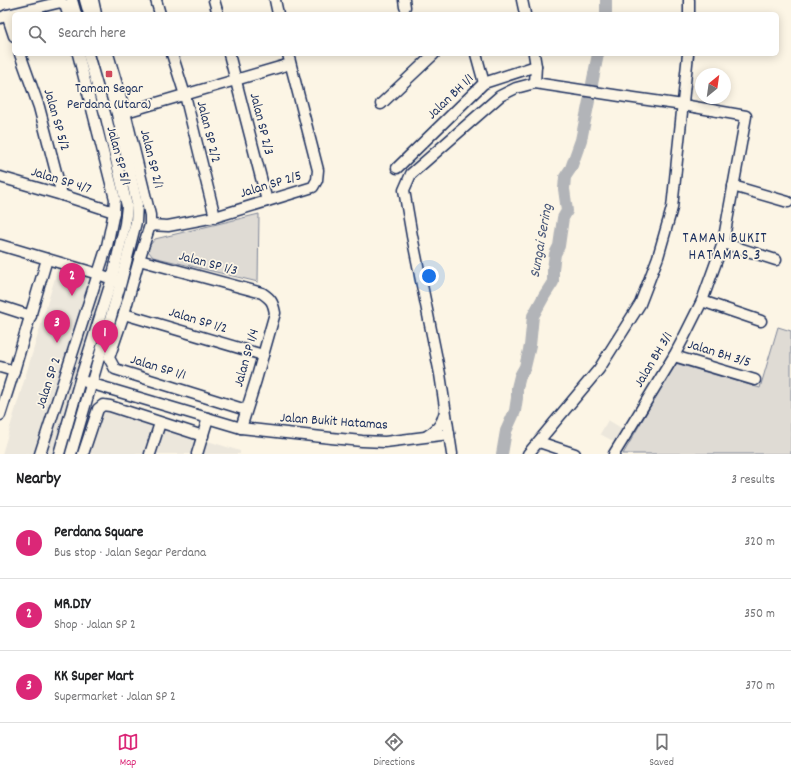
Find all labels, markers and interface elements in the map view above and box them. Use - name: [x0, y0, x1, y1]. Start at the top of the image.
- search box: [12, 12, 779, 56]
- icon: search: [26, 23, 48, 45]
- text: Search here: [58, 23, 126, 45]
- north arrow: [695, 68, 731, 104]
- marker: Taman Segar Perdana (Utara): [104, 69, 114, 79]
- street label: Jalan BH 1/1: [423, 70, 479, 124]
- place label: Taman Segar Perdana (Utara): [67, 79, 152, 115]
- street label: Jalan SP 5/2: [38, 87, 74, 153]
- street label: Jalan SP 2/3: [244, 91, 278, 157]
- street label: Jalan SP 2/2: [191, 99, 225, 165]
- street label: Jalan SP 5/1: [101, 124, 135, 188]
- street label: Jalan SP 2/1: [134, 127, 168, 191]
- street label: Jalan SP 4/7: [28, 162, 94, 200]
- street label: Jalan SP 2/5: [238, 166, 304, 204]
- water label: Sungai Sering: [525, 202, 559, 280]
- district label: TAMAN BUKIT HATAMAS 3: [683, 228, 767, 267]
- street label: Jalan SP 1/3: [176, 247, 240, 281]
- pin: 2: [59, 263, 85, 296]
- your location: [419, 266, 439, 286]
- street label: Jalan SP 1/2: [166, 303, 230, 339]
- pin: 3: [44, 310, 70, 343]
- pin: 1: [92, 320, 118, 353]
- street label: Jalan SP 1/4: [229, 326, 265, 390]
- street label: Jalan BH 3/1: [630, 328, 678, 392]
- street label: Jalan BH 3/5: [685, 335, 753, 373]
- street label: Jalan SP 1/1: [128, 350, 188, 386]
- street label: Jalan SP 2: [31, 355, 67, 411]
- street label: Jalan Bukit Hatamas: [279, 408, 389, 436]
- text: Nearby: [16, 468, 60, 492]
- text: 3 results: [731, 471, 775, 490]
- text: Perdana Square: [54, 522, 143, 544]
- text: 1: [28, 533, 30, 552]
- text: 320 m: [745, 533, 775, 552]
- text: Bus stop · Jalan Segar Perdana: [54, 544, 206, 563]
- text: MR.DIY: [54, 594, 90, 616]
- text: 2: [26, 605, 32, 624]
- text: 350 m: [744, 605, 775, 624]
- text: Shop · Jalan SP 2: [54, 616, 136, 635]
- text: KK Super Mart: [54, 666, 134, 688]
- text: 3: [26, 677, 32, 696]
- text: 370 m: [745, 677, 775, 696]
- text: Supermarket · Jalan SP 2: [54, 688, 176, 707]
- tab: Map: [117, 731, 139, 771]
- tab: Directions: [373, 731, 415, 771]
- tab: Saved: [649, 731, 674, 771]

